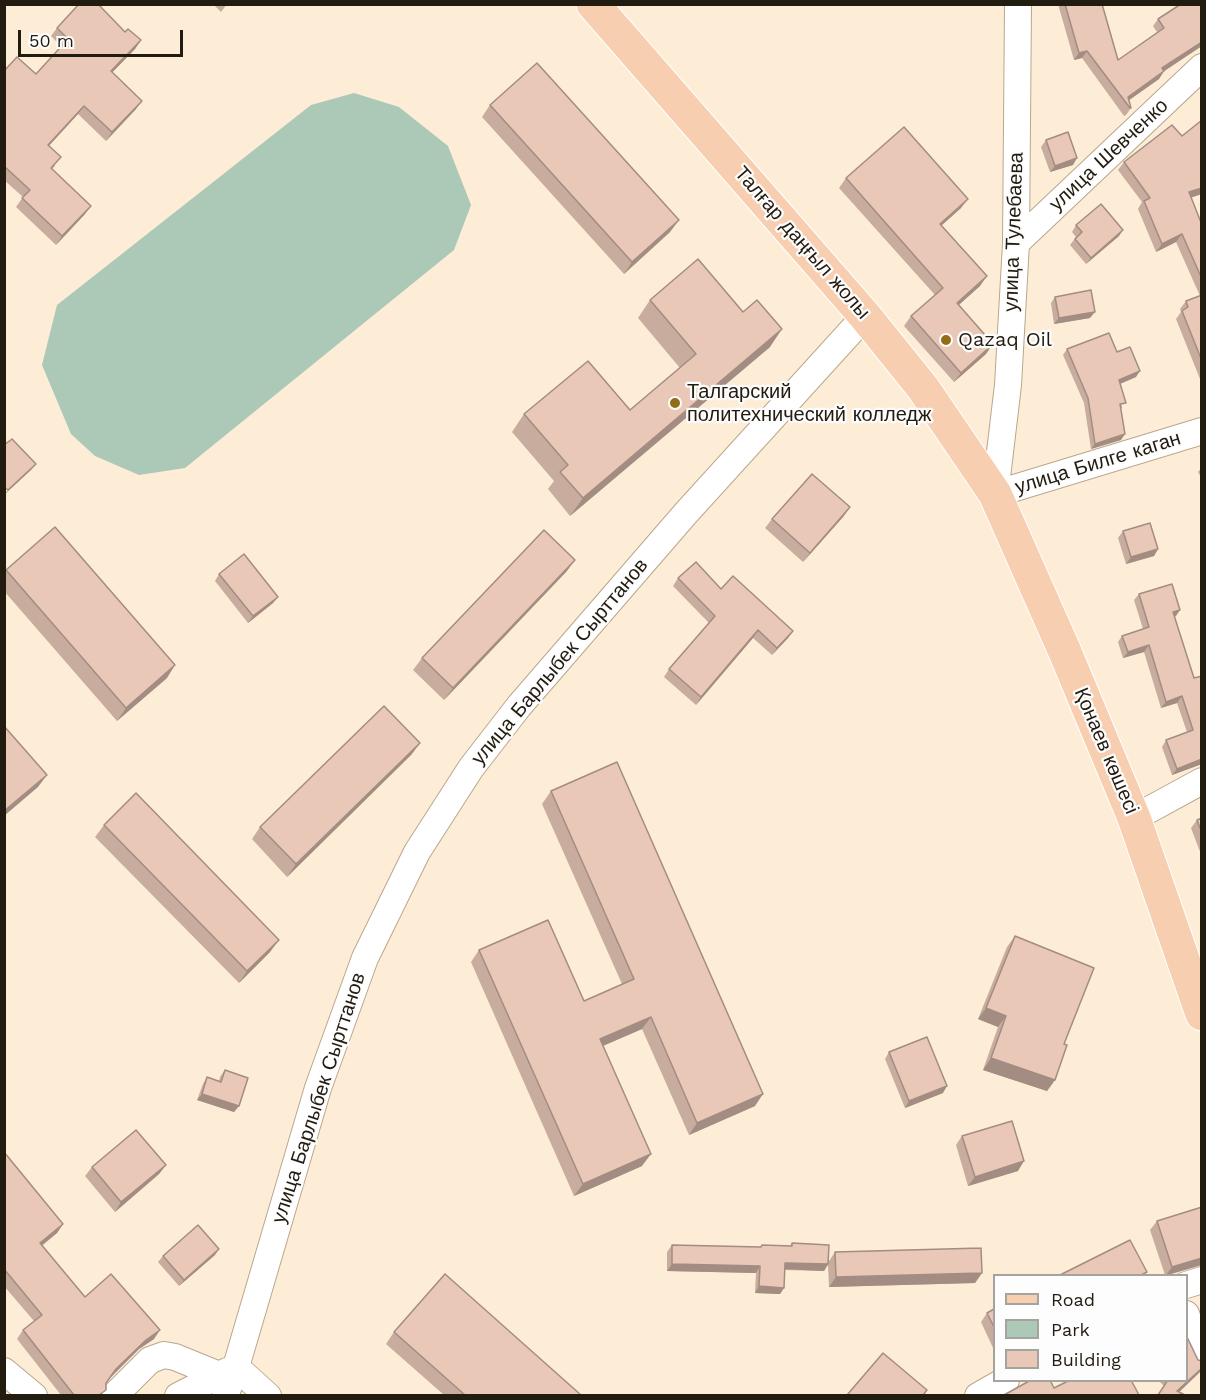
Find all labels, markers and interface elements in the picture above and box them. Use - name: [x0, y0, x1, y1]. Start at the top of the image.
- scale bar: [21, 18, 186, 56]
- text: 50 m: [29, 30, 74, 51]
- street label: улица Шевченко: [1045, 94, 1173, 216]
- street label: улица Тулебаева: [999, 152, 1029, 312]
- street label: Талғар даңғыл жолы: [729, 162, 875, 324]
- place label: Qazaq Oil: [958, 328, 1052, 352]
- marker: Qazaq Oil: [939, 333, 953, 347]
- place label: Талгарский политехнический колледж: [687, 380, 931, 427]
- marker: Талгарский политехнический колледж: [668, 396, 682, 410]
- street label: улица Билге каган: [1012, 426, 1184, 500]
- street label: улица Барлыбек Сырттанов: [467, 554, 653, 770]
- street label: Қонаев көшесі: [1069, 684, 1143, 818]
- street label: улица Барлыбек Сырттанов: [267, 970, 371, 1226]
- legend: [993, 1274, 1188, 1382]
- text: Road: [1051, 1289, 1095, 1310]
- text: Park: [1051, 1319, 1090, 1340]
- text: Building: [1051, 1349, 1121, 1370]

